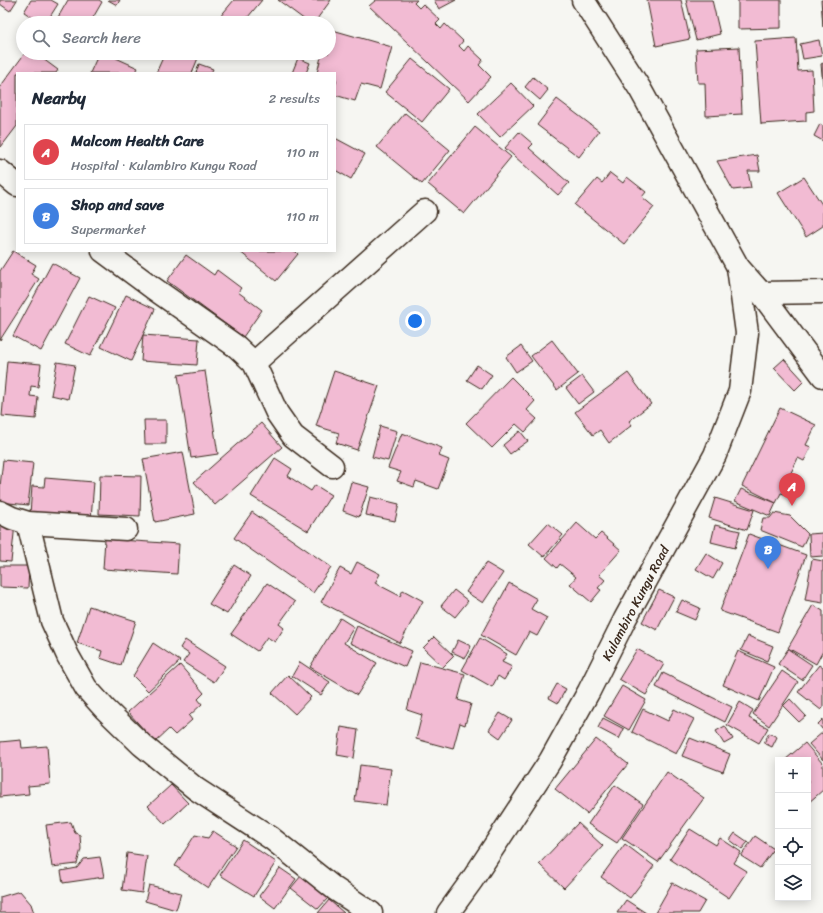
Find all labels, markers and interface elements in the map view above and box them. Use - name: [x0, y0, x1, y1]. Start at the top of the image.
- search box: [16, 16, 336, 60]
- text: Search here: [62, 25, 141, 51]
- icon: search: [30, 27, 52, 49]
- text: Nearby: [32, 83, 86, 113]
- text: 2 results: [269, 87, 320, 110]
- text: Malcom Health Care: [71, 128, 204, 154]
- text: A: [42, 141, 50, 164]
- text: 110 m: [286, 141, 319, 164]
- text: Hospital · Kulambiro Kungu Road: [71, 154, 257, 177]
- text: Shop and save: [71, 192, 164, 218]
- text: B: [42, 205, 50, 228]
- text: 110 m: [286, 205, 319, 228]
- text: Supermarket: [71, 218, 146, 241]
- your location: [405, 311, 425, 331]
- pin: A: [779, 473, 805, 506]
- pin: B: [755, 536, 781, 569]
- street label: Kulambiro Kungu Road: [595, 540, 676, 665]
- map controls: [775, 757, 811, 901]
- button: +: [775, 757, 811, 793]
- button: −: [775, 793, 811, 829]
- button: locate: [775, 829, 811, 865]
- button: layers: [775, 865, 811, 901]

